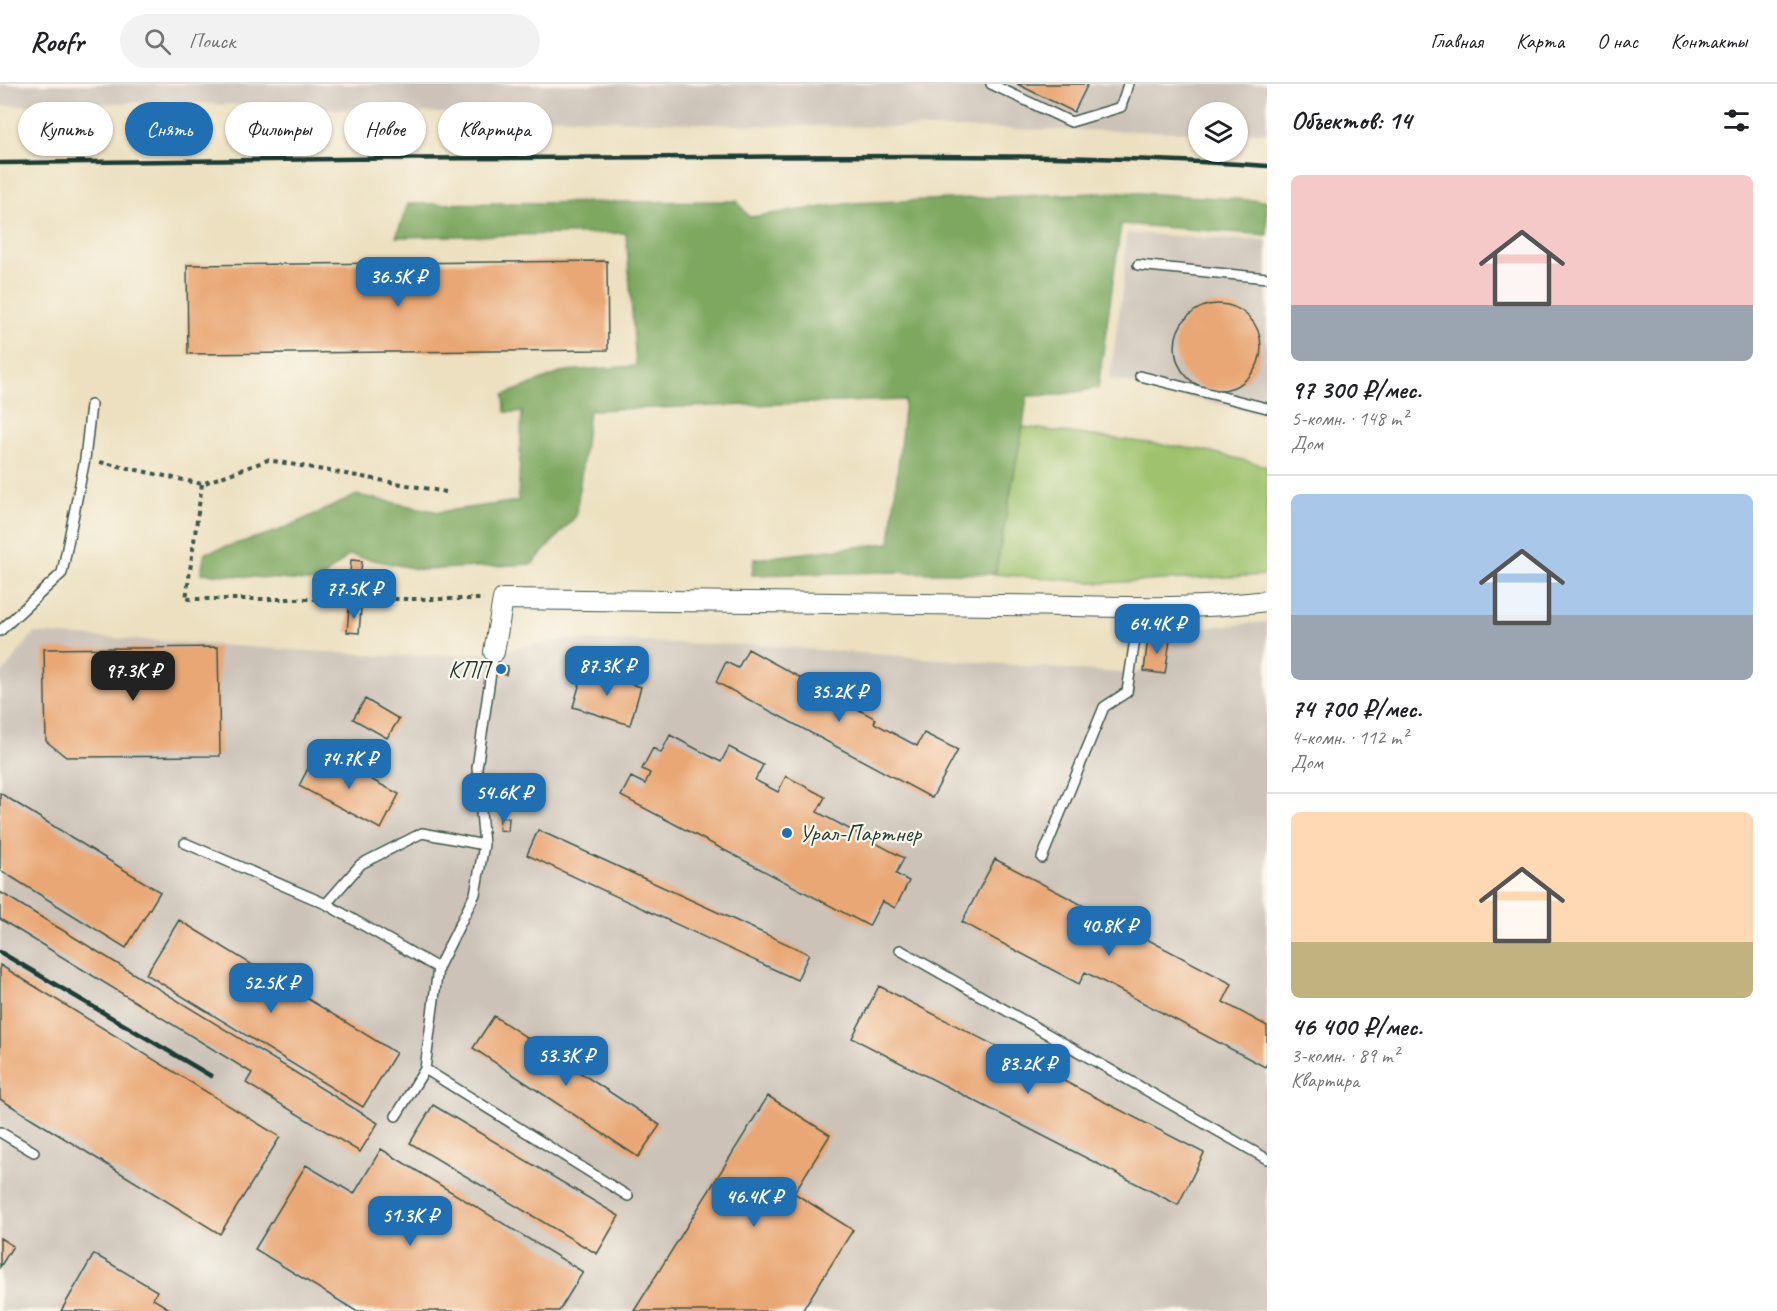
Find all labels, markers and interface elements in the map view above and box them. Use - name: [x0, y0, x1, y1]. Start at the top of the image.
- search box: [120, 14, 540, 68]
- text: Roofr: [30, 24, 84, 59]
- icon: search: [141, 25, 174, 58]
- text: Поиск: [189, 27, 235, 55]
- text: Главная: [1430, 28, 1483, 54]
- text: Карта: [1516, 28, 1564, 54]
- text: О нас: [1597, 28, 1638, 54]
- text: Контакты: [1671, 28, 1747, 54]
- chip: Купить: [18, 102, 113, 156]
- chip: Снять: [125, 102, 213, 156]
- chip: Фильтры: [225, 102, 332, 156]
- chip: Новое: [344, 102, 426, 156]
- chip: Квартира: [438, 102, 552, 156]
- map controls: [1188, 102, 1248, 162]
- button: layers: [1188, 102, 1248, 162]
- text: Объектов: 14: [1291, 104, 1411, 137]
- icon: filters: [1720, 104, 1753, 137]
- icon: home: [1468, 214, 1576, 322]
- pin: 36.5K ₽: [343, 257, 453, 308]
- text: 36.5K ₽: [370, 264, 426, 289]
- text: 97 300 ₽/мес.: [1291, 373, 1422, 406]
- text: 5-комн. · 148 m²: [1291, 406, 1408, 431]
- text: Дом: [1291, 431, 1323, 456]
- icon: home: [1468, 533, 1576, 641]
- pin: 77.5K ₽: [299, 569, 409, 620]
- text: 77.5K ₽: [326, 576, 382, 601]
- pin: 64.4K ₽: [1102, 604, 1212, 655]
- text: 64.4K ₽: [1129, 611, 1185, 636]
- pin: 87.3K ₽: [552, 646, 662, 697]
- pin: 97.3K ₽: [78, 651, 188, 702]
- text: 87.3K ₽: [579, 653, 635, 678]
- place label: КПП: [448, 654, 493, 684]
- text: 97.3K ₽: [105, 658, 161, 683]
- marker: КПП: [494, 662, 508, 676]
- pin: 35.2K ₽: [784, 672, 894, 723]
- text: 35.2K ₽: [811, 679, 867, 704]
- text: 74 700 ₽/мес.: [1291, 692, 1422, 725]
- text: 4-комн. · 112 m²: [1291, 725, 1408, 750]
- pin: 74.7K ₽: [294, 739, 404, 790]
- text: 74.7K ₽: [321, 746, 377, 771]
- text: Дом: [1291, 750, 1323, 775]
- pin: 54.6K ₽: [449, 773, 559, 824]
- text: 54.6K ₽: [476, 780, 532, 805]
- place label: Урал-Партнер: [799, 818, 922, 848]
- marker: Урал-Партнер: [780, 826, 794, 840]
- icon: home: [1468, 851, 1576, 959]
- pin: 40.8K ₽: [1054, 906, 1164, 957]
- text: 40.8K ₽: [1081, 913, 1137, 938]
- pin: 52.5K ₽: [216, 963, 326, 1014]
- text: 52.5K ₽: [243, 970, 299, 995]
- text: 46 400 ₽/мес.: [1291, 1010, 1422, 1043]
- pin: 53.3K ₽: [511, 1036, 621, 1087]
- text: 53.3K ₽: [538, 1043, 594, 1068]
- text: 3-комн. · 89 m²: [1291, 1043, 1399, 1068]
- pin: 83.2K ₽: [973, 1044, 1083, 1095]
- text: 83.2K ₽: [1000, 1051, 1056, 1076]
- text: Квартира: [1291, 1068, 1359, 1093]
- pin: 46.4K ₽: [699, 1177, 809, 1228]
- text: 46.4K ₽: [726, 1184, 782, 1209]
- pin: 51.3K ₽: [355, 1196, 465, 1247]
- text: 51.3K ₽: [382, 1203, 438, 1228]

